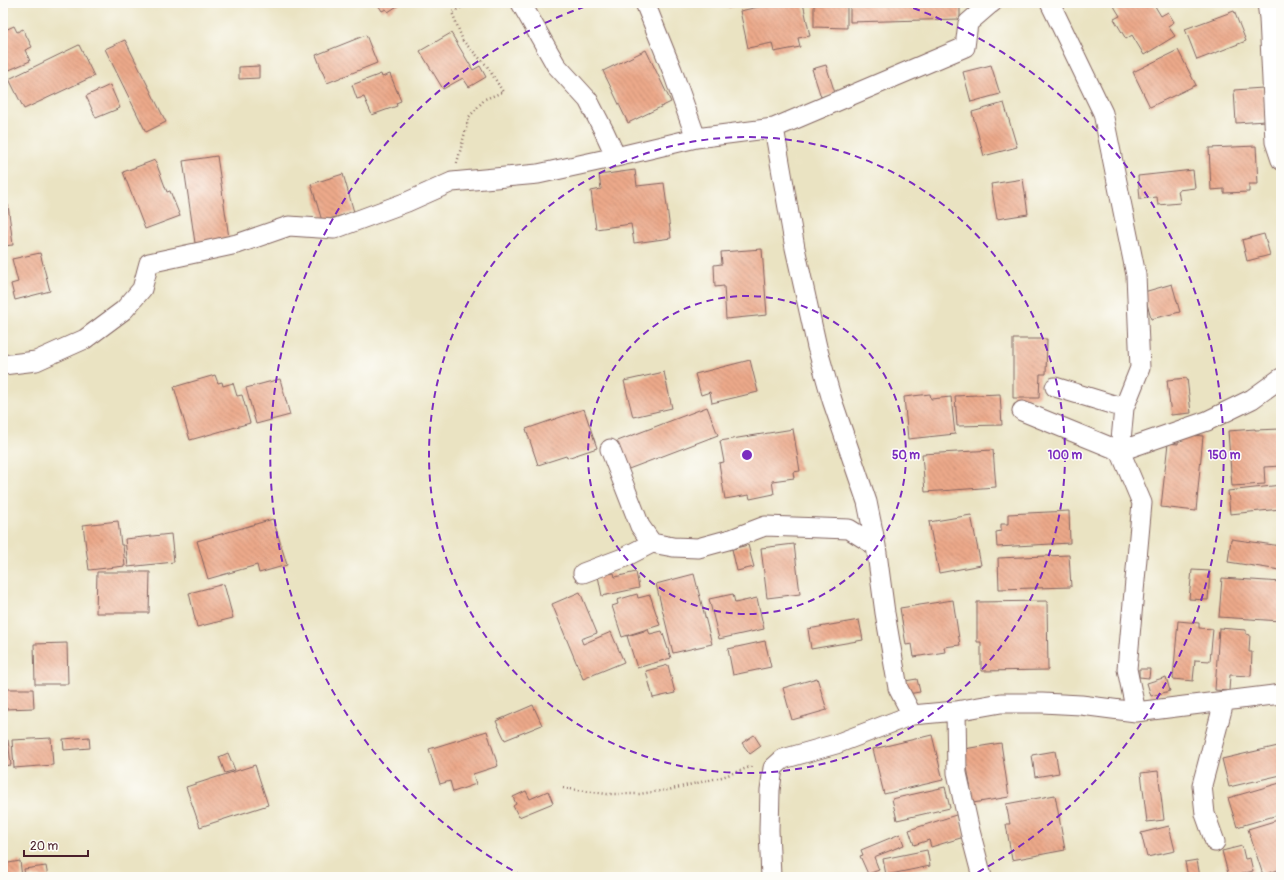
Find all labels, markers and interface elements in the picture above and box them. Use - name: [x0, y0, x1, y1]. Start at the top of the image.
- centre of rings: [740, 448, 754, 462]
- text: 50 m: [892, 448, 920, 463]
- text: 100 m: [1048, 448, 1083, 463]
- text: 150 m: [1208, 448, 1241, 463]
- scale bar: [24, 832, 88, 858]
- text: 20 m: [30, 839, 59, 854]

